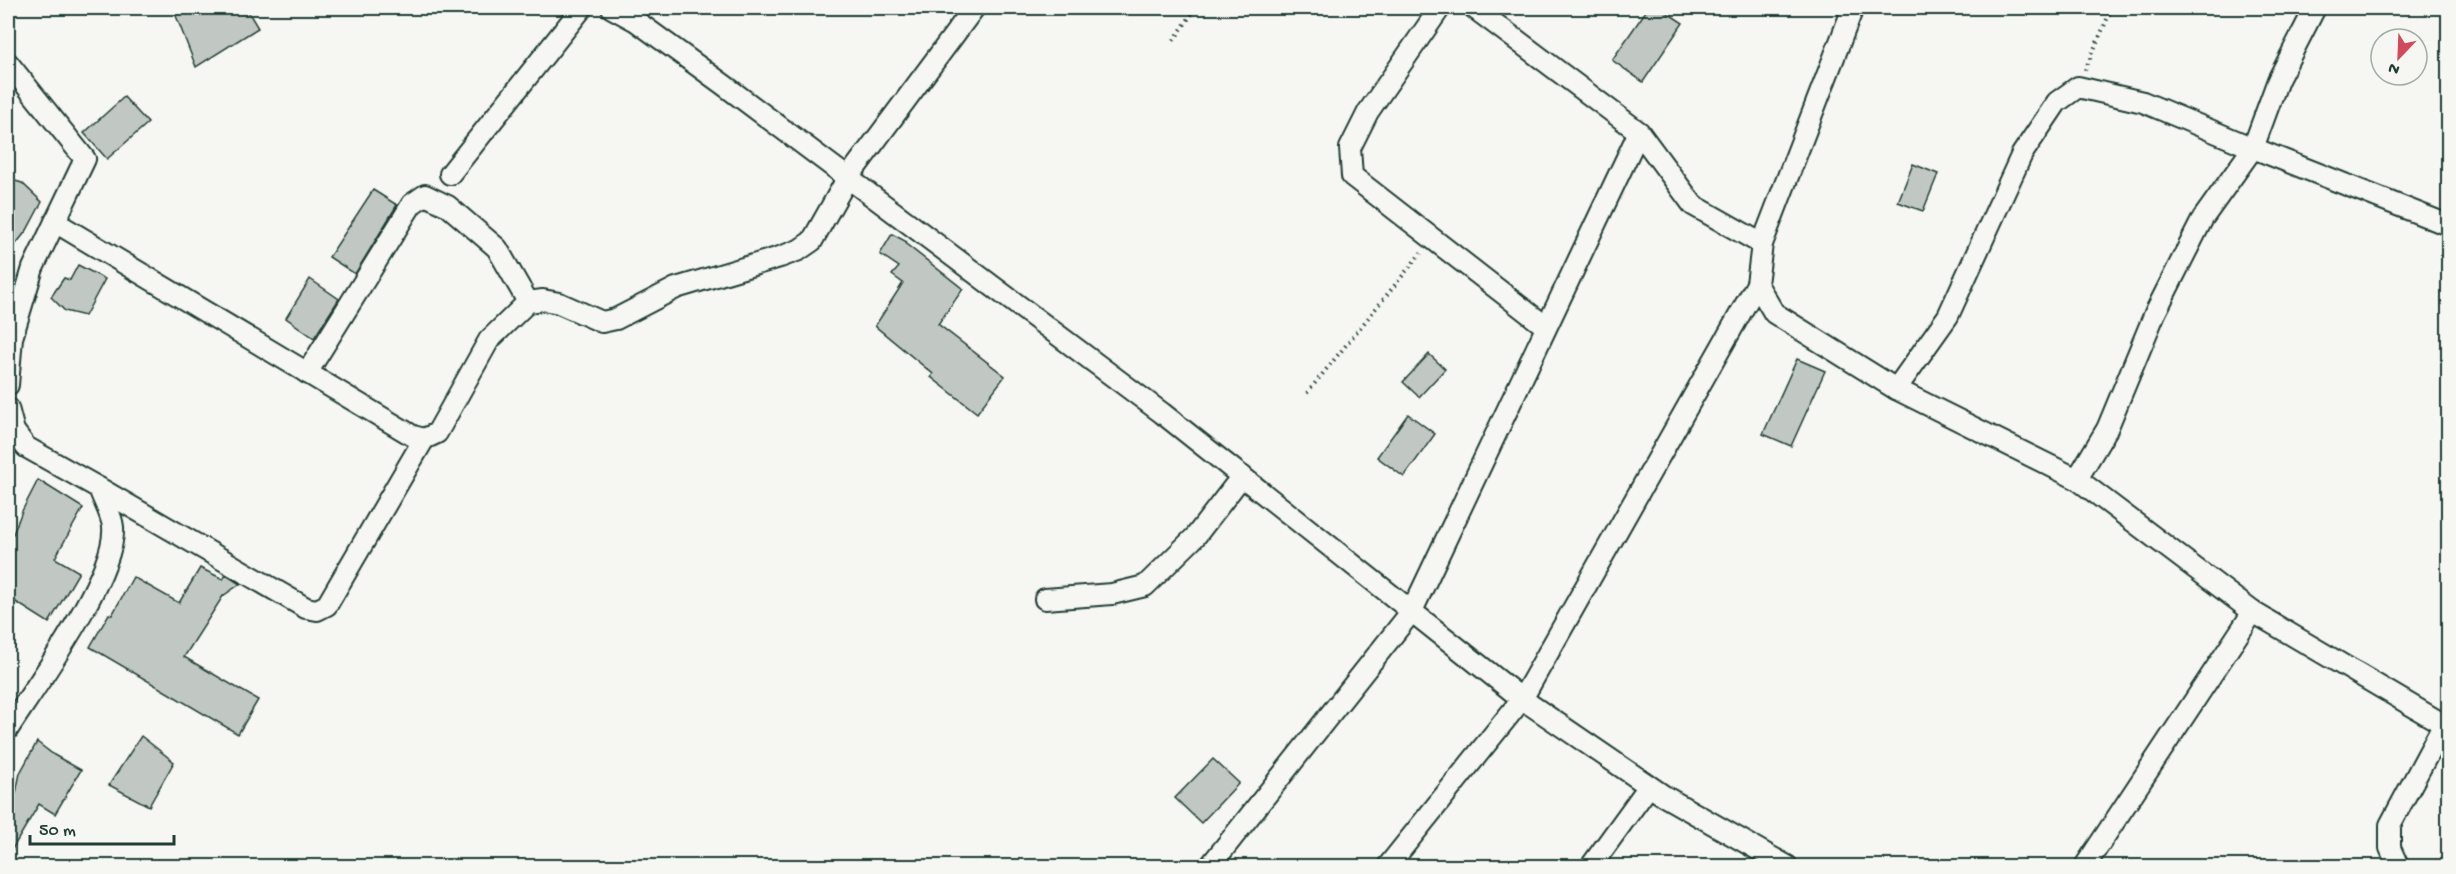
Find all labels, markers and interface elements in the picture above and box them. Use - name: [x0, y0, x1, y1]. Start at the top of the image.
- north arrow: [2369, 27, 2429, 87]
- text: N: [2385, 57, 2403, 78]
- scale bar: [30, 808, 174, 846]
- text: 50 m: [39, 821, 76, 842]

